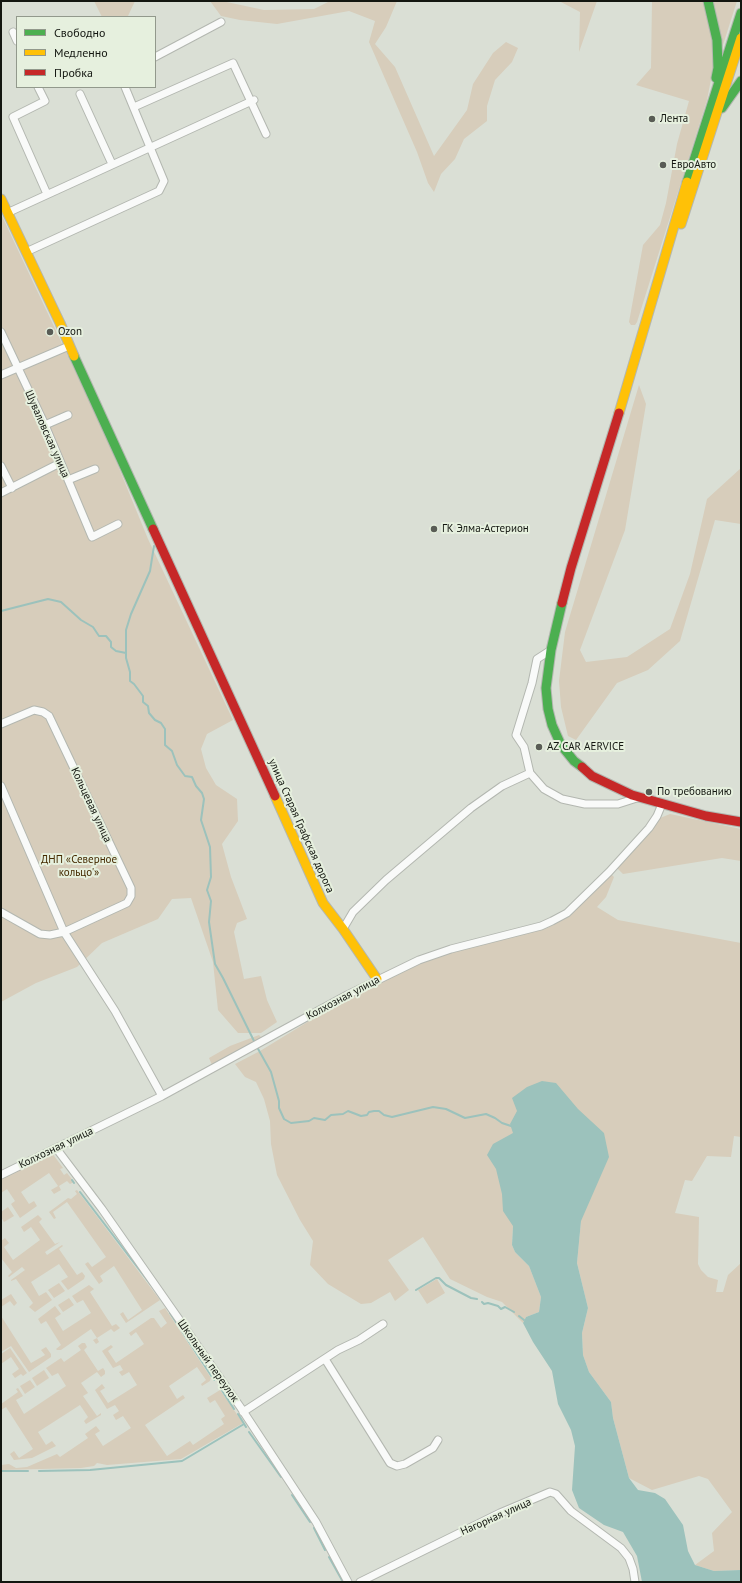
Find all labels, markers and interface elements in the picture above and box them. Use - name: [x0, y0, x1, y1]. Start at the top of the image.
- legend: [16, 16, 156, 88]
- text: Свободно: [54, 25, 105, 40]
- text: Медленно: [54, 45, 108, 60]
- text: Пробка: [54, 65, 93, 80]
- place label: Лента: [660, 112, 688, 126]
- marker: Лента: [647, 114, 657, 124]
- place label: ЕвроАвто: [671, 158, 716, 172]
- marker: ЕвроАвто: [658, 160, 668, 170]
- place label: Ozon: [58, 325, 82, 339]
- marker: Ozon: [45, 327, 55, 337]
- street label: Шуваловская улица: [22, 388, 72, 480]
- place label: ГК Элма-Астерион: [442, 522, 529, 536]
- marker: ГК Элма-Астерион: [429, 524, 439, 534]
- place label: AZ CAR AERVICE: [547, 740, 624, 754]
- marker: AZ CAR AERVICE: [534, 742, 544, 752]
- street label: улица Старая Графская дорога: [265, 757, 337, 895]
- street label: Кольцевая улица: [68, 765, 114, 845]
- place label: По требованию: [657, 785, 732, 799]
- marker: По требованию: [644, 787, 654, 797]
- park label: ДНП «Северное кольцо'»: [41, 853, 117, 879]
- street label: Колхозная улица: [304, 973, 382, 1023]
- street label: Колхозная улица: [17, 1124, 95, 1172]
- street label: Школьный переулок: [175, 1317, 241, 1405]
- street label: Нагорная улица: [459, 1495, 533, 1539]

